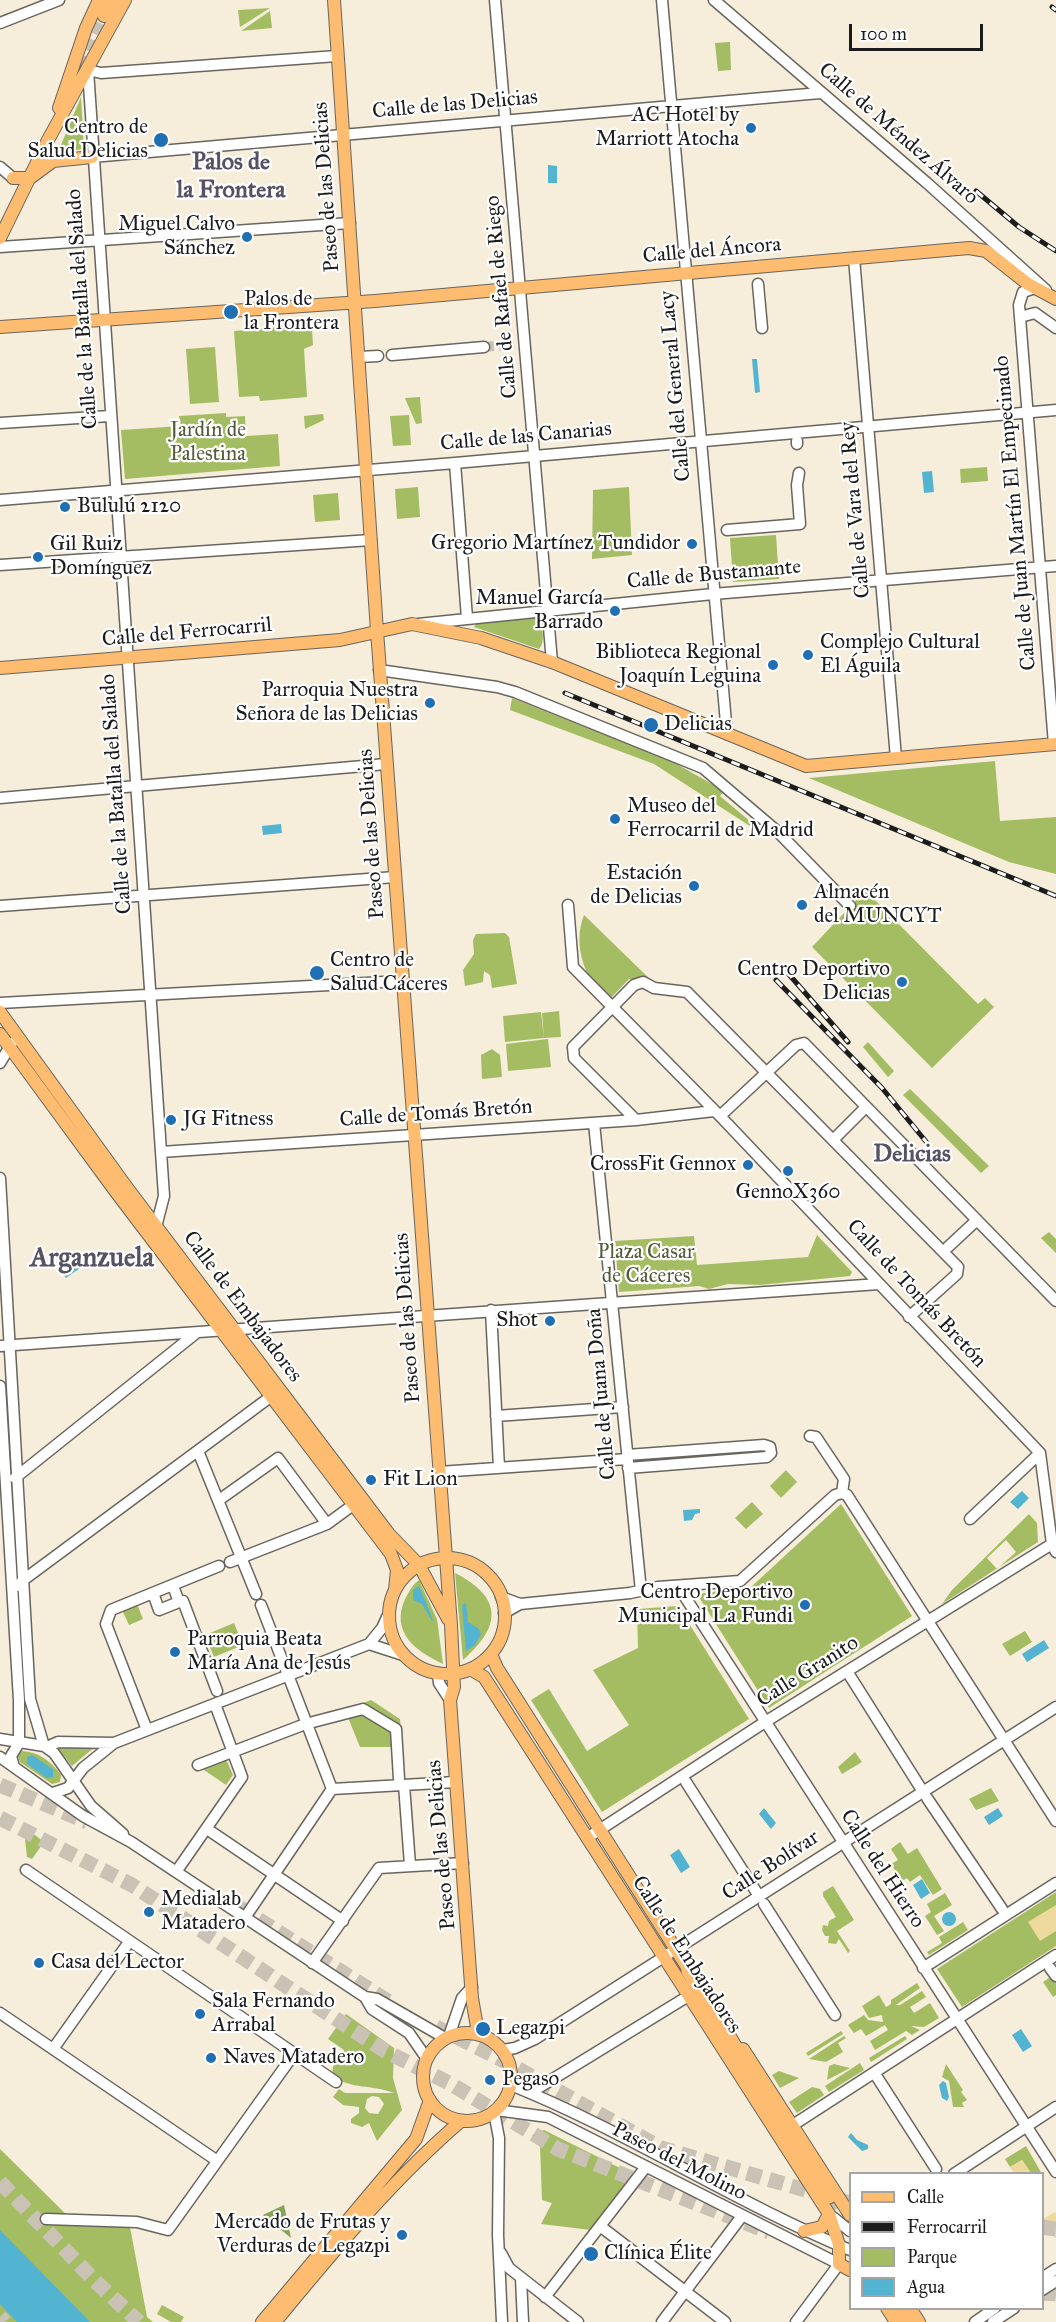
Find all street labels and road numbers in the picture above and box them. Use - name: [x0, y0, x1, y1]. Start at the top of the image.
- street label: Calle de Méndez Álvaro: [813, 58, 983, 210]
- street label: Calle de las Delicias: [371, 85, 539, 125]
- street label: Paseo de las Delicias: [308, 101, 346, 273]
- street label: Calle de la Batalla del Salado: [62, 188, 104, 430]
- street label: Calle de Rafael de Riego: [481, 194, 523, 400]
- street label: Calle del Áncora: [642, 232, 782, 270]
- street label: Calle del General Lacy: [655, 290, 697, 482]
- street label: Calle de Juan Martín El Empecinado: [990, 354, 1042, 672]
- street label: Calle de las Canarias: [439, 417, 613, 457]
- street label: Calle de Vara del Rey: [836, 421, 876, 599]
- street label: Calle de Bustamante: [626, 555, 802, 595]
- street label: Calle del Ferrocarril: [101, 613, 273, 653]
- street label: Calle de la Batalla del Salado: [96, 673, 138, 915]
- street label: Paseo de las Delicias: [353, 748, 391, 920]
- street label: Calle de Tomás Bretón: [339, 1095, 533, 1133]
- street label: Calle de Tomás Bretón: [841, 1215, 991, 1373]
- street label: Calle de Embajadores: [177, 1227, 307, 1387]
- street label: Paseo de las Delicias: [389, 1232, 427, 1404]
- street label: Calle de Juana Doña: [582, 1307, 622, 1481]
- street label: Calle Granito: [753, 1631, 863, 1713]
- street label: Paseo de las Delicias: [422, 1759, 462, 1931]
- street label: Calle del Hierro: [834, 1805, 930, 1933]
- street label: Calle Bolívar: [718, 1825, 824, 1907]
- street label: Calle de Embajadores: [626, 1872, 746, 2038]
- street label: Paseo del Molino: [608, 2117, 750, 2207]

